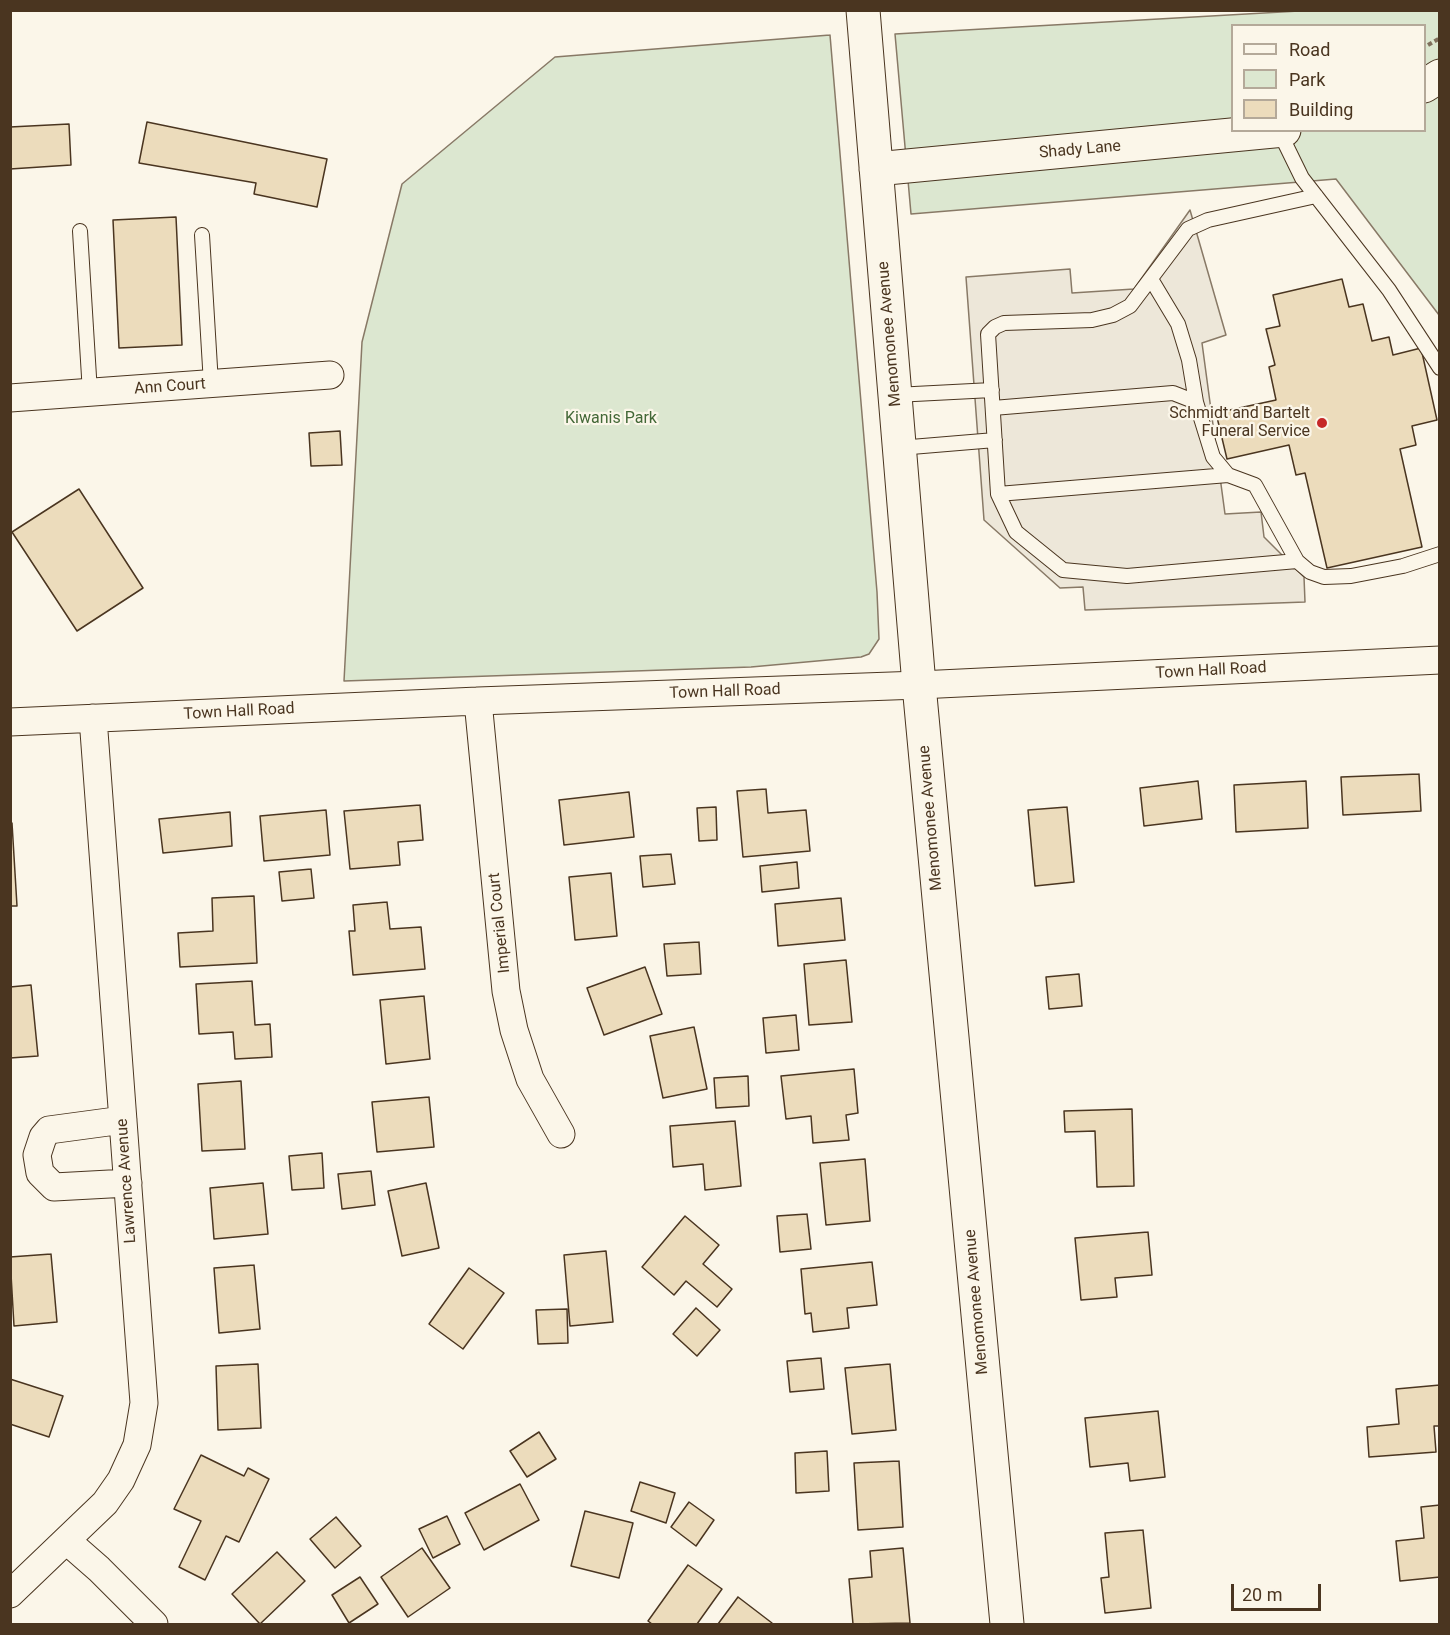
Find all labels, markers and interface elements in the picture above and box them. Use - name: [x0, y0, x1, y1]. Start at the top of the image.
- legend: [1231, 24, 1426, 132]
- text: Road: [1289, 39, 1330, 60]
- text: Park: [1289, 69, 1325, 90]
- text: Building: [1289, 99, 1353, 120]
- street label: Shady Lane: [1038, 137, 1122, 163]
- street label: Menomonee Avenue: [874, 261, 906, 407]
- street label: Ann Court: [134, 375, 206, 399]
- place label: Schmidt and Bartelt Funeral Service: [1169, 404, 1310, 442]
- park label: Kiwanis Park: [565, 409, 657, 429]
- marker: Schmidt and Bartelt Funeral Service: [1315, 416, 1329, 430]
- street label: Town Hall Road: [1155, 659, 1267, 683]
- street label: Town Hall Road: [669, 680, 781, 704]
- street label: Town Hall Road: [183, 700, 295, 724]
- street label: Menomonee Avenue: [915, 745, 947, 891]
- street label: Imperial Court: [485, 872, 515, 974]
- street label: Lawrence Avenue: [113, 1118, 141, 1244]
- street label: Menomonee Avenue: [961, 1229, 993, 1375]
- scale bar: [1234, 1572, 1324, 1610]
- text: 20 m: [1242, 1584, 1282, 1605]

